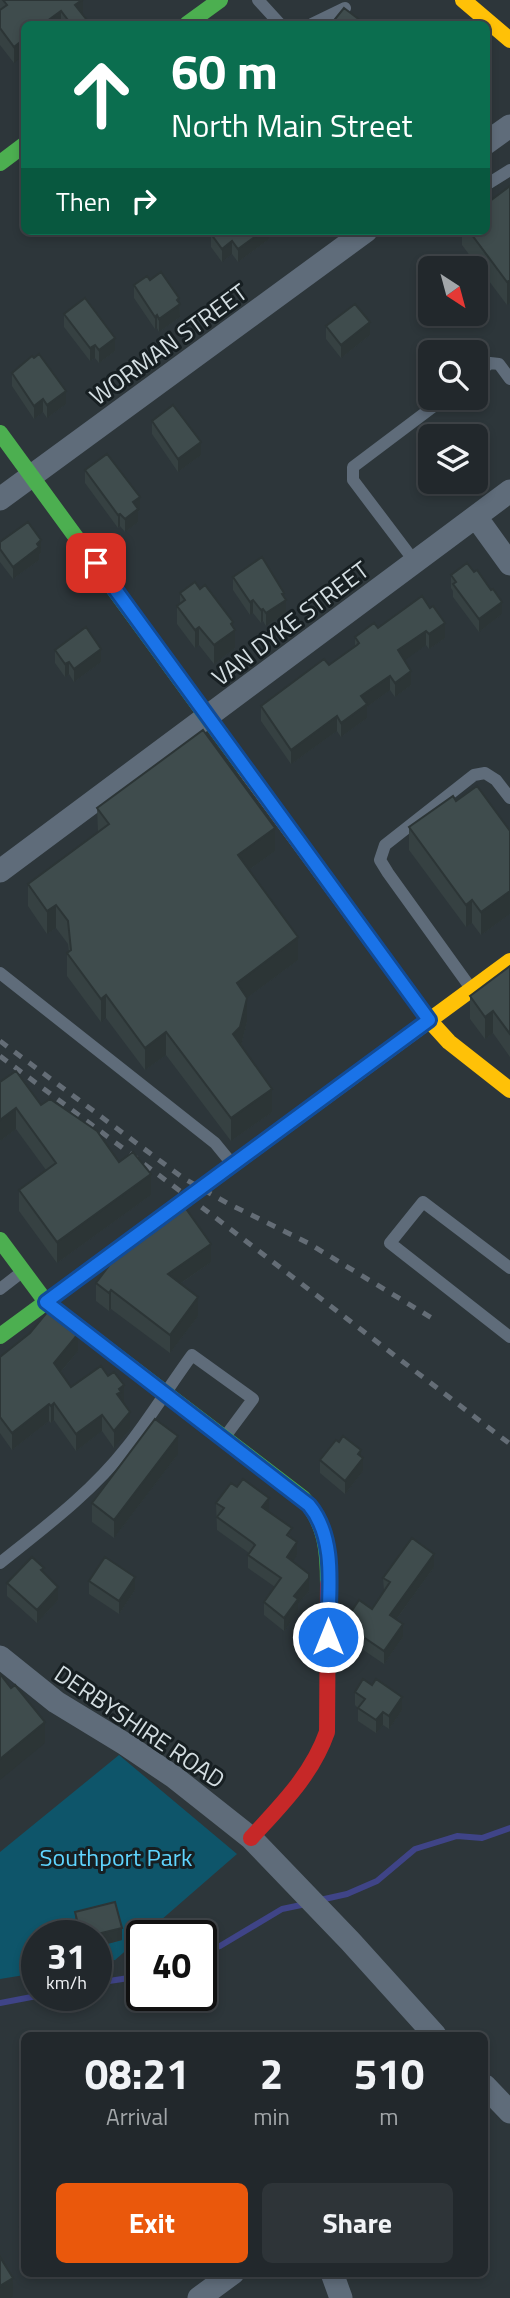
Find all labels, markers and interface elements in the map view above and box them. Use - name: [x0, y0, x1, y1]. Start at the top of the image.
- text: 60 m: [171, 33, 278, 108]
- icon: ahead: [56, 49, 147, 140]
- text: North Main Street: [171, 101, 413, 149]
- text: Then: [56, 182, 111, 221]
- icon: right: [125, 182, 163, 220]
- north arrow: [418, 256, 488, 326]
- map controls: [418, 256, 488, 494]
- street label: WORMAN STREET: [82, 274, 255, 414]
- button: search: [418, 340, 488, 410]
- button: layers: [418, 424, 488, 494]
- pin: [66, 533, 126, 593]
- icon: arrive: [77, 544, 115, 582]
- street label: VAN DYKE STREET: [204, 552, 376, 694]
- position arrow: [291, 1600, 365, 1674]
- street label: DERBYSHIRE ROAD: [48, 1655, 232, 1797]
- park label: Southport Park: [40, 1839, 193, 1875]
- speed limit sign: 40: [126, 1920, 217, 2011]
- text: 31: [47, 1929, 86, 1983]
- text: km/h: [46, 1969, 87, 1996]
- text: 08:21: [85, 2041, 190, 2105]
- text: 2: [260, 2041, 283, 2105]
- text: 510: [354, 2041, 424, 2105]
- text: Arrival: [106, 2099, 168, 2134]
- text: min: [253, 2099, 290, 2134]
- text: m: [379, 2099, 399, 2134]
- button: Exit: [56, 2183, 248, 2263]
- button: Share: [262, 2183, 453, 2263]

